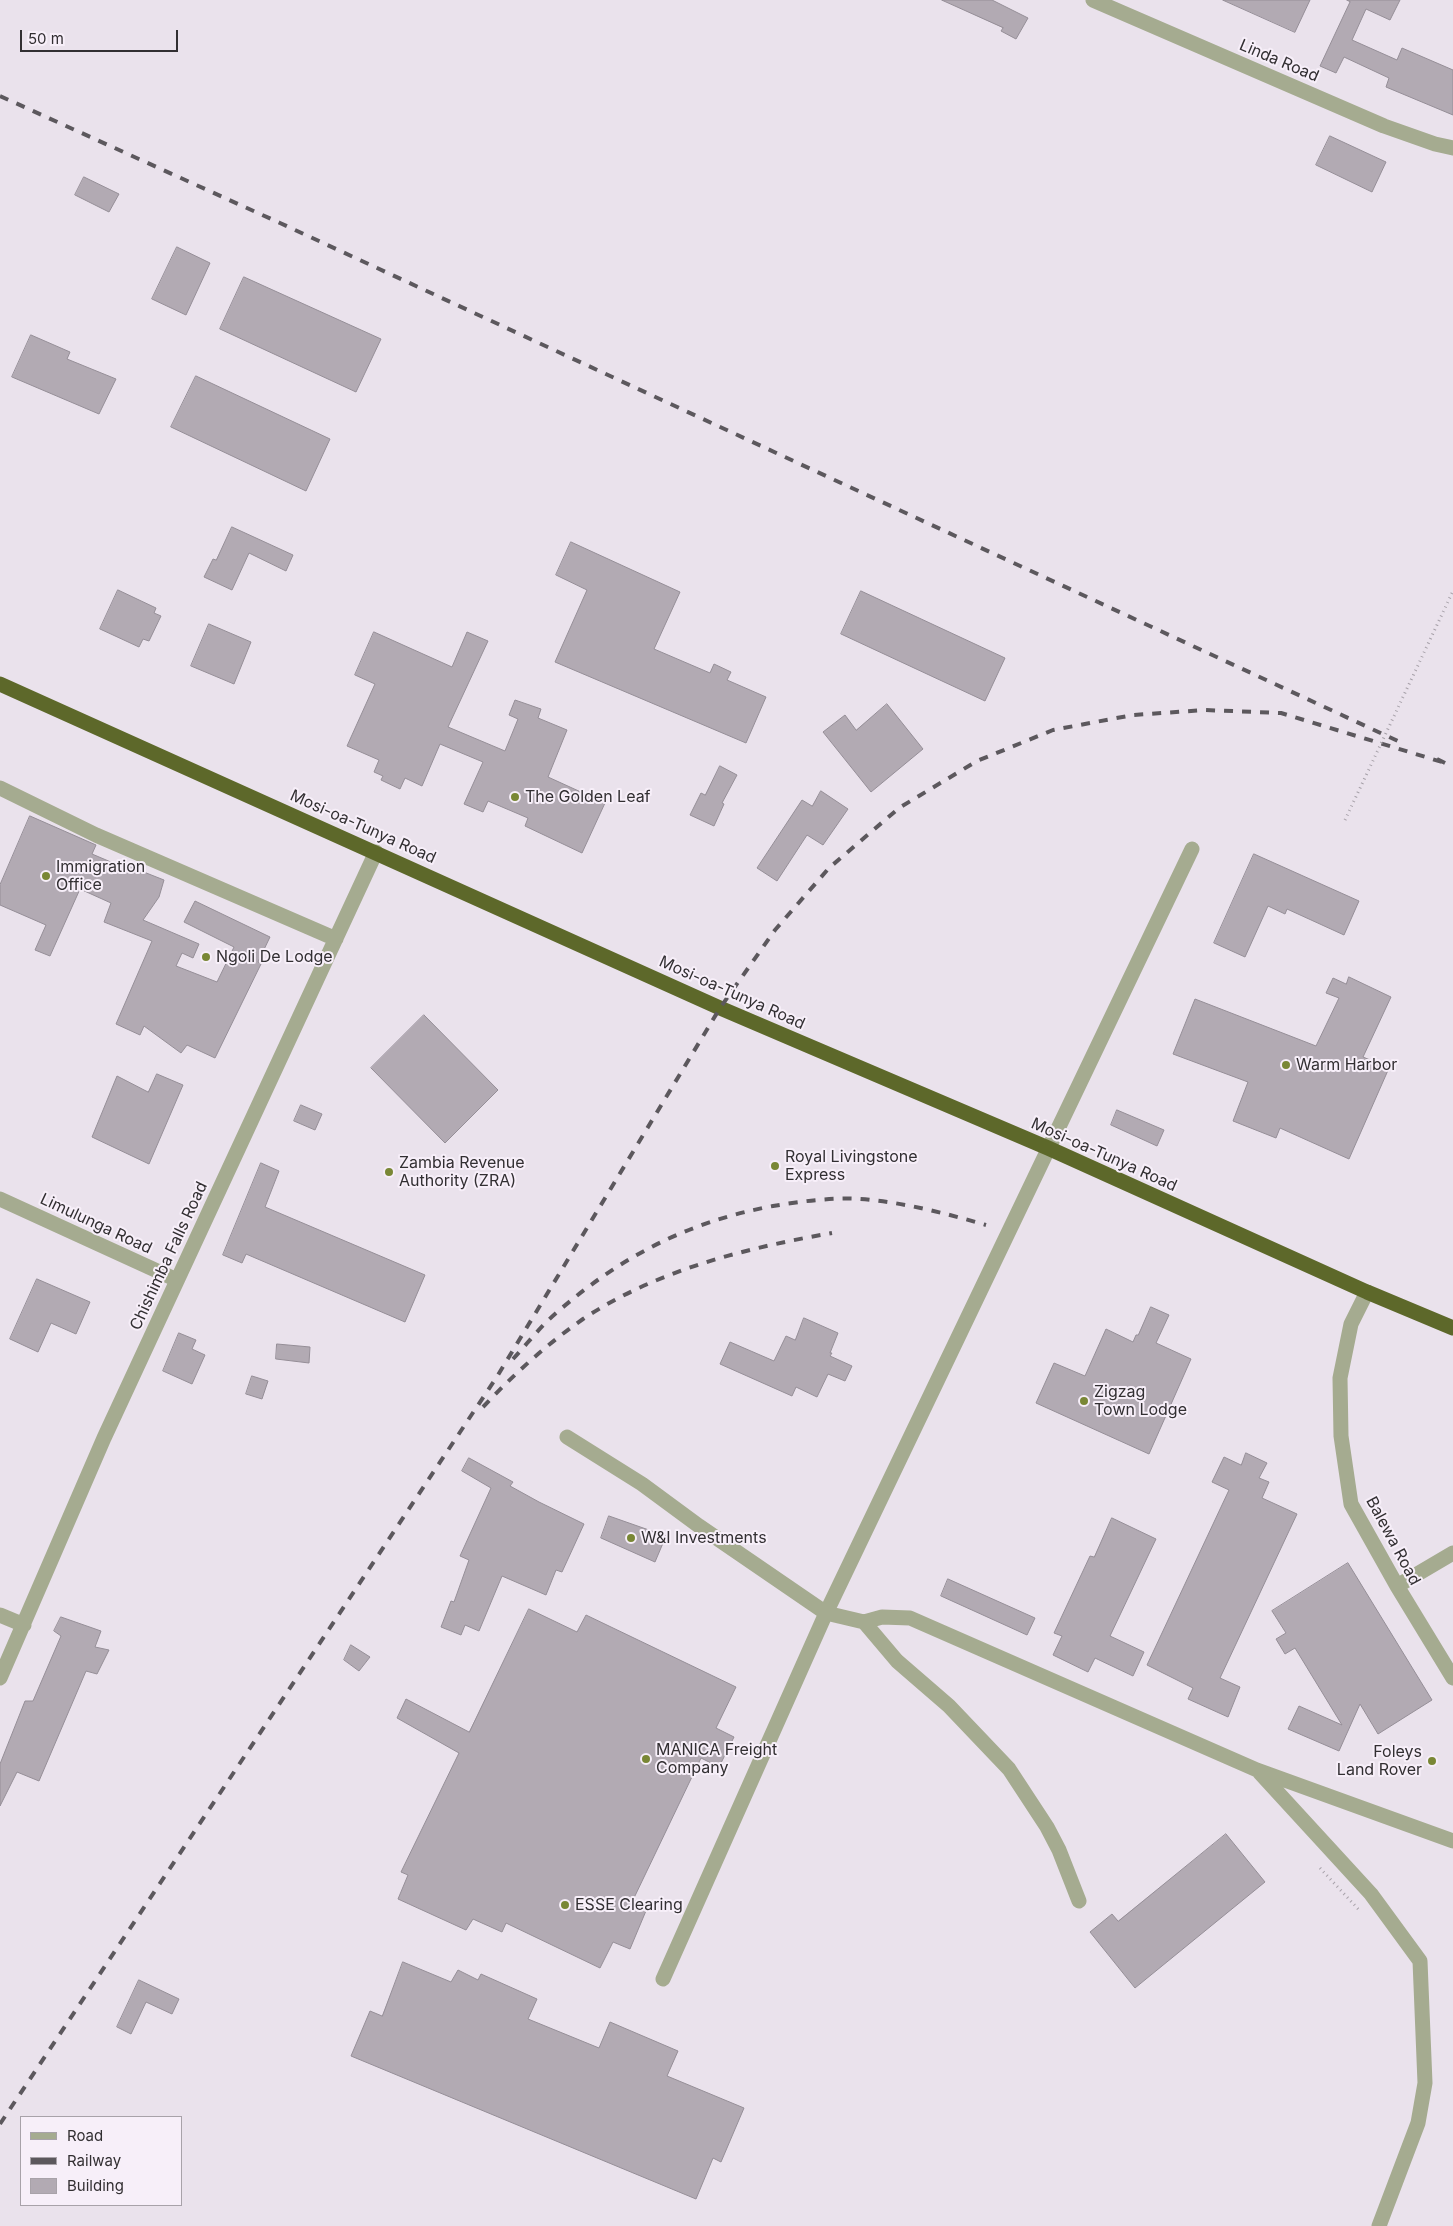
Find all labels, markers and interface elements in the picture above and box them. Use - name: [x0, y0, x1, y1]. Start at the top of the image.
- scale bar: [22, 20, 180, 52]
- text: 50 m: [28, 29, 64, 48]
- street label: Linda Road: [1236, 36, 1322, 86]
- street label: Mosi-oa-Tunya Road: [287, 786, 439, 868]
- place label: The Golden Leaf: [525, 787, 651, 807]
- marker: The Golden Leaf: [509, 791, 521, 803]
- place label: Immigration Office: [56, 857, 145, 895]
- marker: Immigration Office: [40, 870, 52, 882]
- place label: Ngoli De Lodge: [216, 947, 333, 967]
- marker: Ngoli De Lodge: [200, 951, 212, 963]
- street label: Mosi-oa-Tunya Road: [656, 952, 808, 1034]
- place label: Warm Harbor: [1296, 1055, 1397, 1075]
- marker: Warm Harbor: [1280, 1059, 1292, 1071]
- street label: Mosi-oa-Tunya Road: [1028, 1114, 1180, 1196]
- place label: Royal Livingstone Express: [785, 1147, 918, 1185]
- place label: Zambia Revenue Authority (ZRA): [399, 1153, 525, 1191]
- marker: Royal Livingstone Express: [769, 1160, 781, 1172]
- marker: Zambia Revenue Authority (ZRA): [383, 1166, 395, 1178]
- street label: Chishimba Falls Road: [126, 1179, 212, 1333]
- street label: Limulunga Road: [37, 1190, 155, 1258]
- place label: Zigzag Town Lodge: [1094, 1382, 1187, 1420]
- marker: Zigzag Town Lodge: [1078, 1395, 1090, 1407]
- street label: Balewa Road: [1362, 1493, 1424, 1589]
- place label: W&I Investments: [641, 1528, 767, 1548]
- marker: W&I Investments: [625, 1532, 637, 1544]
- place label: MANICA Freight Company: [656, 1740, 777, 1778]
- place label: Foleys Land Rover: [1337, 1742, 1422, 1780]
- marker: MANICA Freight Company: [640, 1753, 652, 1765]
- marker: Foleys Land Rover: [1426, 1755, 1438, 1767]
- place label: ESSE Clearing: [575, 1895, 683, 1915]
- marker: ESSE Clearing: [559, 1899, 571, 1911]
- legend: [20, 2116, 182, 2206]
- text: Road: [67, 2126, 103, 2145]
- text: Railway: [67, 2151, 121, 2170]
- text: Building: [67, 2176, 124, 2195]

